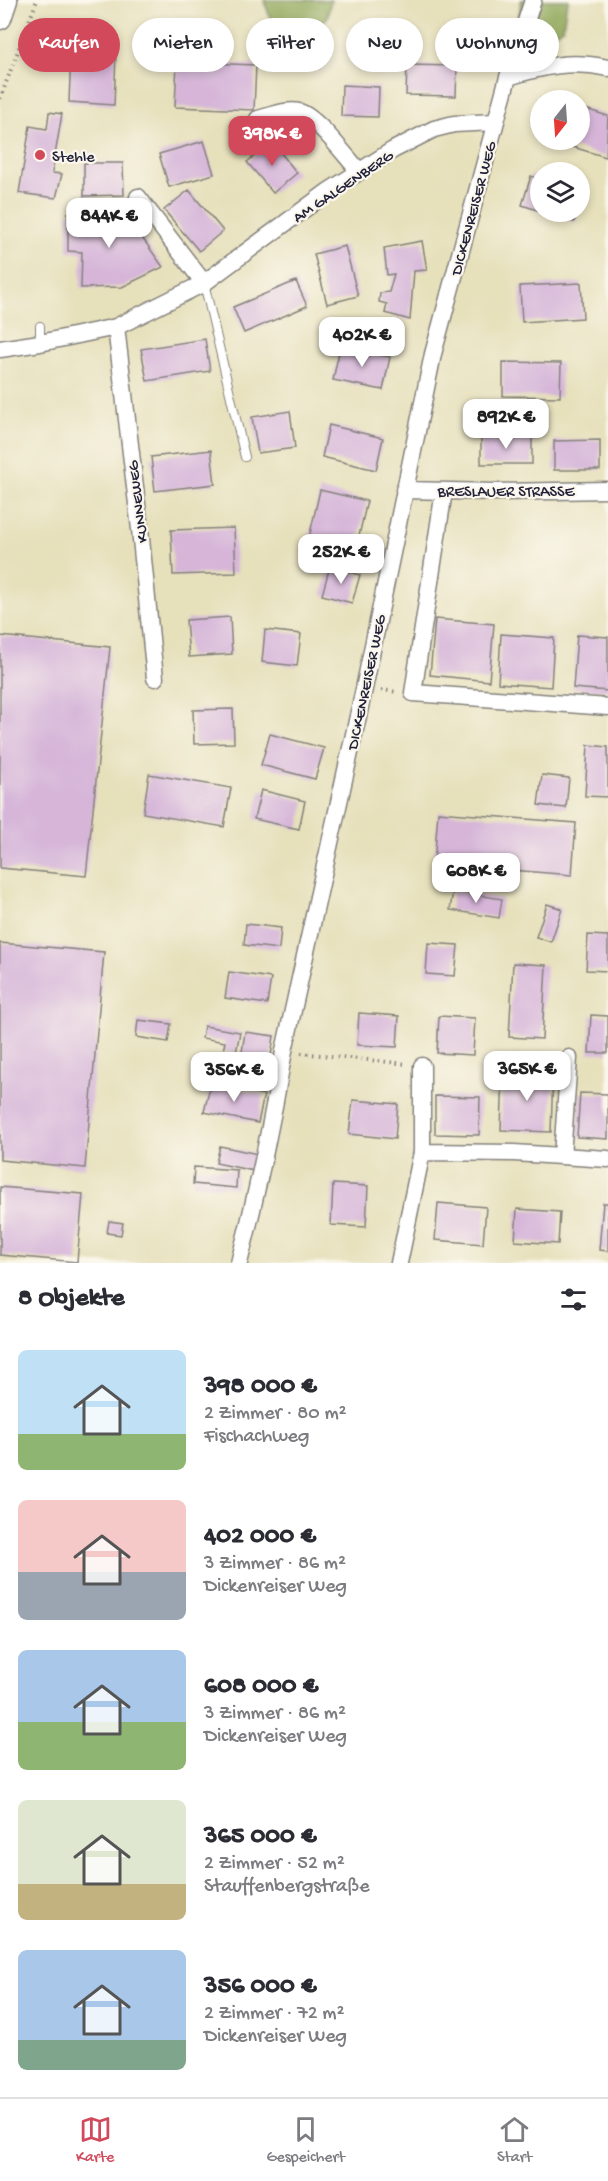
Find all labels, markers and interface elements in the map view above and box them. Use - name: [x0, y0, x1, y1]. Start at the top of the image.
- chip: Kaufen: [18, 18, 120, 72]
- chip: Mieten: [132, 18, 234, 72]
- chip: Filter: [246, 18, 334, 72]
- chip: Neu: [346, 18, 423, 72]
- chip: Wohnung: [435, 18, 559, 72]
- north arrow: [530, 90, 590, 150]
- map controls: [530, 90, 590, 222]
- pin: 398K €: [223, 116, 321, 167]
- text: 398K €: [242, 124, 302, 147]
- street label: DICKENREISER WEG: [448, 139, 503, 279]
- street label: AM GALGENBERG: [290, 147, 398, 228]
- marker: Stehle: [33, 148, 47, 162]
- place label: Stehle: [52, 149, 95, 168]
- button: layers: [530, 162, 590, 222]
- pin: 844K €: [60, 198, 158, 249]
- text: 844K €: [80, 206, 138, 229]
- pin: 402K €: [313, 317, 411, 368]
- text: 402K €: [333, 325, 391, 348]
- pin: 892K €: [457, 399, 555, 450]
- text: 892K €: [477, 407, 535, 430]
- street label: KUNNEWEG: [125, 459, 154, 544]
- street label: BRESLAUER STRASSE: [437, 484, 575, 503]
- pin: 252K €: [292, 534, 390, 585]
- text: 252K €: [312, 542, 370, 565]
- street label: DICKENREISER WEG: [345, 613, 392, 753]
- pin: 608K €: [427, 853, 525, 904]
- text: 608K €: [446, 861, 506, 884]
- pin: 365K €: [478, 1051, 576, 1102]
- pin: 356K €: [185, 1052, 283, 1103]
- text: 365K €: [498, 1059, 556, 1082]
- text: 356K €: [205, 1060, 263, 1083]
- icon: filters: [557, 1283, 590, 1316]
- text: 8 Objekte: [18, 1284, 124, 1315]
- text: 398 000 €: [204, 1372, 317, 1403]
- icon: home: [66, 1374, 138, 1446]
- text: 2 Zimmer · 80 m²: [204, 1403, 347, 1426]
- text: Fischachweg: [204, 1426, 309, 1449]
- text: 402 000 €: [204, 1522, 316, 1553]
- icon: home: [66, 1524, 138, 1596]
- text: 3 Zimmer · 86 m²: [204, 1553, 346, 1576]
- text: Dickenreiser Weg: [204, 1576, 347, 1599]
- text: 608 000 €: [204, 1672, 318, 1703]
- icon: home: [66, 1674, 138, 1746]
- text: 3 Zimmer · 86 m²: [204, 1703, 346, 1726]
- text: Dickenreiser Weg: [204, 1726, 347, 1749]
- text: 365 000 €: [204, 1822, 316, 1853]
- icon: home: [66, 1824, 138, 1896]
- text: 2 Zimmer · 52 m²: [204, 1853, 345, 1876]
- text: Stauffenbergstraße: [204, 1876, 370, 1899]
- text: 356 000 €: [204, 1972, 316, 2003]
- icon: home: [66, 1974, 138, 2046]
- text: 2 Zimmer · 72 m²: [204, 2003, 344, 2026]
- text: Dickenreiser Weg: [204, 2026, 347, 2049]
- tab: Karte: [76, 2113, 114, 2168]
- tab: Gespeichert: [266, 2113, 345, 2168]
- tab: Start: [497, 2113, 532, 2168]

